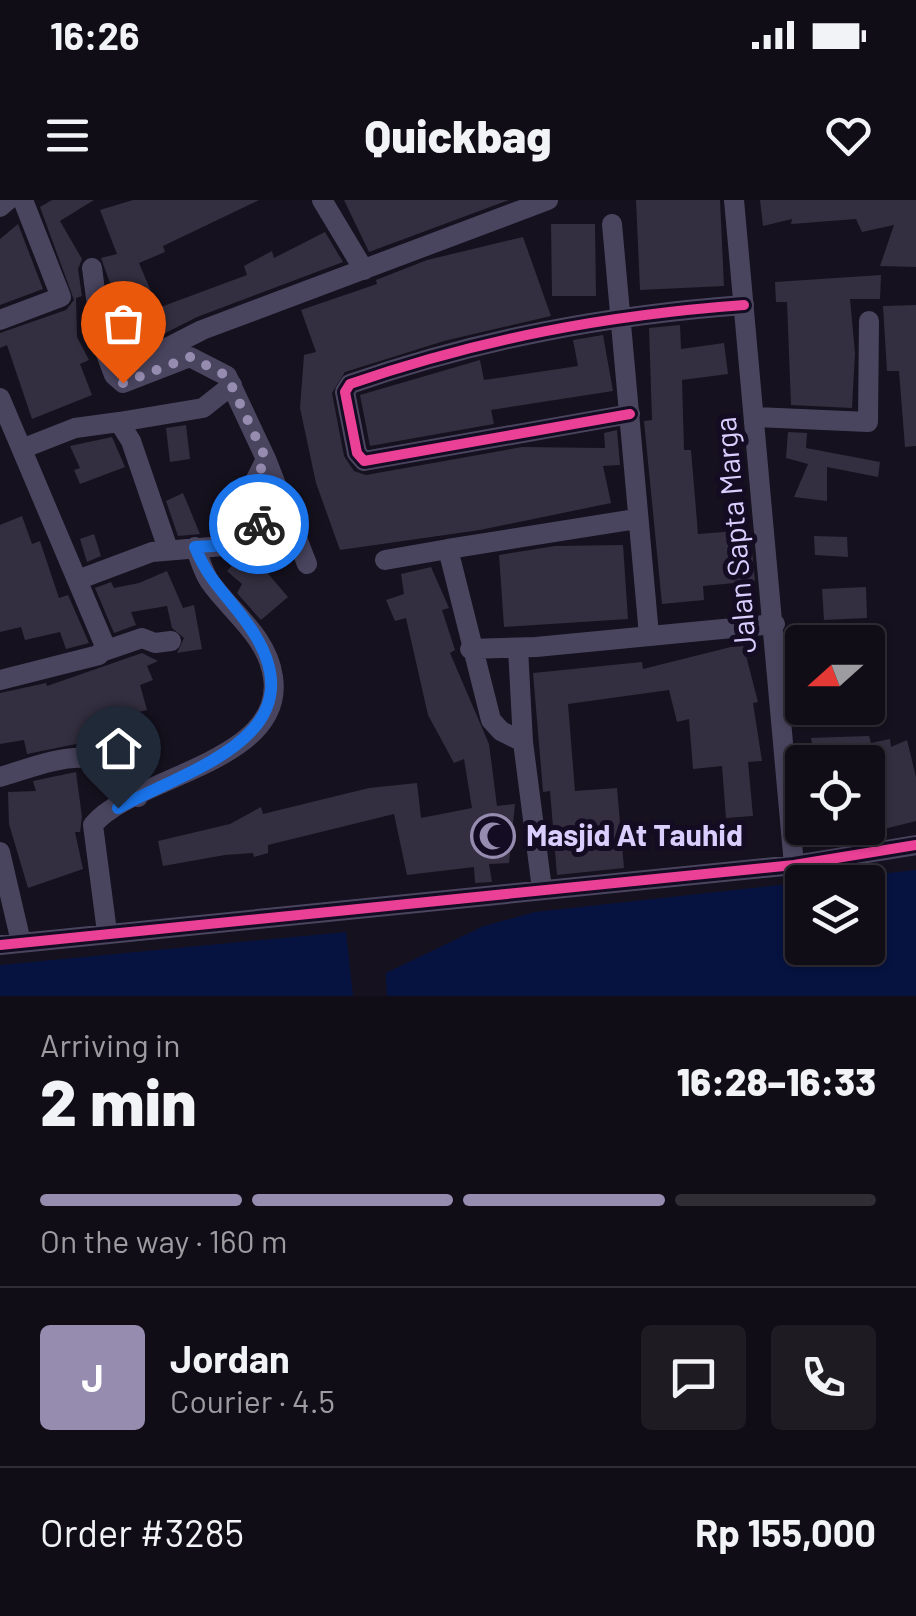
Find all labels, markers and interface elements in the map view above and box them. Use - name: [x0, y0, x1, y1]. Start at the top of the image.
- text: 16:26: [50, 12, 139, 58]
- icon: menu: [40, 108, 95, 163]
- text: Quickbag: [364, 108, 552, 162]
- icon: heart: [821, 108, 876, 163]
- pin: [81, 281, 166, 384]
- icon: bag: [96, 296, 151, 351]
- street label: Jalan Sapta Marga: [706, 415, 762, 655]
- courier: [209, 474, 309, 574]
- icon: bike: [232, 497, 287, 552]
- north arrow: [785, 625, 885, 725]
- map controls: [785, 625, 885, 965]
- pin: [76, 706, 161, 809]
- icon: home: [91, 721, 146, 776]
- button: locate: [785, 745, 885, 845]
- mosque icon: Masjid At Tauhid: [470, 813, 516, 859]
- place label: Masjid At Tauhid: [526, 816, 743, 852]
- button: layers: [785, 865, 885, 965]
- text: Arriving in: [40, 1025, 180, 1063]
- text: 16:28–16:33: [677, 1058, 876, 1104]
- text: 2 min: [40, 1061, 197, 1139]
- text: On the way · 160 m: [40, 1221, 287, 1259]
- button: chat: [641, 1325, 746, 1430]
- button: phone: [771, 1325, 876, 1430]
- text: Jordan: [170, 1335, 290, 1381]
- text: J: [81, 1354, 104, 1400]
- text: Courier · 4.5: [170, 1381, 335, 1419]
- text: Order #3285: [40, 1509, 244, 1555]
- text: Rp 155,000: [695, 1509, 876, 1555]

